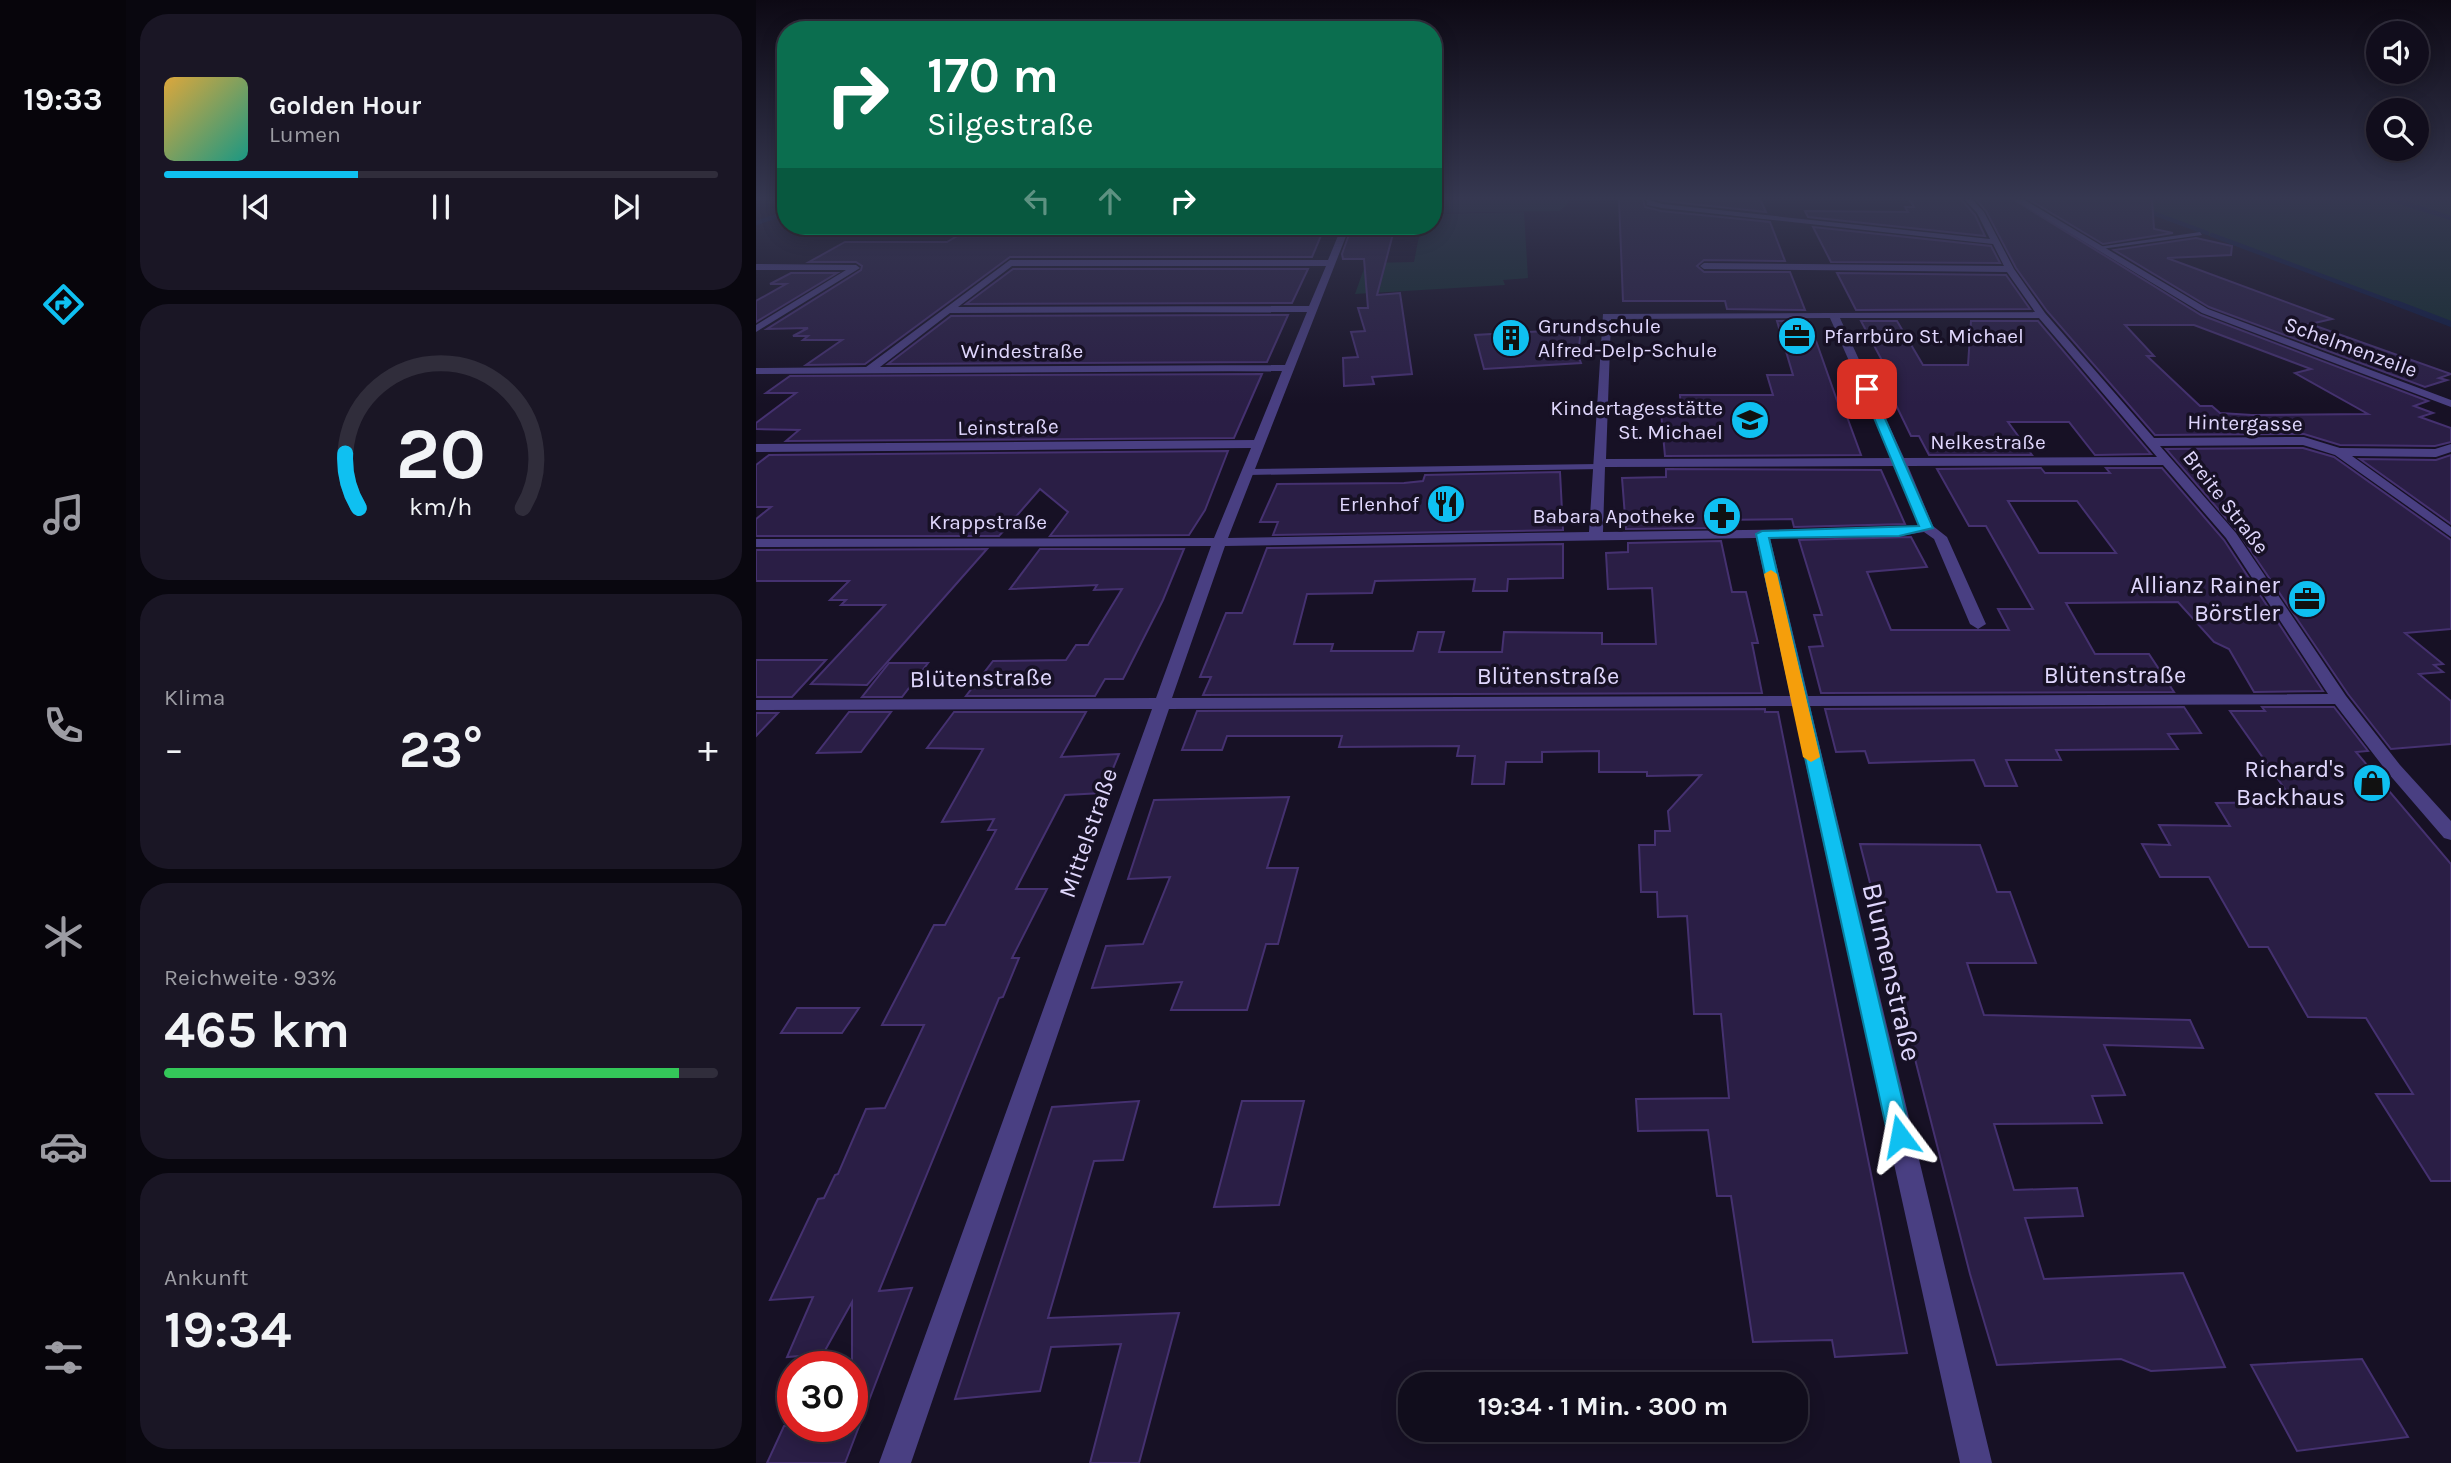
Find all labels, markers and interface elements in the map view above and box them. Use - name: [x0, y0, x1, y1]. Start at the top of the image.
- map controls: [2366, 21, 2429, 161]
- button: sound: [2366, 21, 2429, 84]
- text: 170 m: [927, 47, 1059, 104]
- icon: right: [812, 49, 903, 140]
- text: 19:33: [23, 81, 103, 118]
- text: Golden Hour: [269, 90, 421, 121]
- button: search: [2366, 98, 2429, 161]
- text: Silgestraße: [927, 106, 1093, 143]
- text: Lumen: [269, 121, 341, 148]
- icon: left: [1018, 182, 1056, 220]
- icon: ahead: [1091, 182, 1129, 220]
- icon: right: [1164, 182, 1202, 220]
- icon: previous: [237, 188, 275, 226]
- icon: pause: [422, 188, 460, 226]
- icon: next: [607, 188, 645, 226]
- icon: directions: [39, 280, 88, 329]
- street label: Schelmenzeile: [2281, 312, 2421, 382]
- place label: Grundschule Alfred-Delp-Schule: [1538, 314, 1717, 362]
- office icon: Pfarrbüro St. Michael: [1776, 315, 1818, 357]
- building icon: Grundschule Alfred-Delp-Schule: [1490, 317, 1532, 359]
- place label: Pfarrbüro St. Michael: [1824, 324, 2024, 348]
- street label: Windestraße: [961, 339, 1083, 363]
- pin: [1837, 359, 1897, 419]
- icon: arrive: [1848, 370, 1886, 408]
- place label: Kindertagesstätte St. Michael: [1550, 396, 1723, 444]
- school or university icon: Kindertagesstätte St. Michael: [1729, 399, 1771, 441]
- street label: Hintergasse: [2187, 410, 2303, 436]
- text: 20: [396, 411, 486, 496]
- street label: Leinstraße: [957, 414, 1059, 440]
- street label: Nelkestraße: [1930, 430, 2046, 454]
- street label: Breite Straße: [2178, 445, 2274, 559]
- restaurant icon: Erlenhof: [1425, 483, 1467, 525]
- icon: music: [39, 490, 88, 539]
- text: km/h: [409, 491, 473, 520]
- place label: Erlenhof: [1339, 492, 1420, 516]
- pharmacy icon: Babara Apotheke: [1701, 495, 1743, 537]
- place label: Babara Apotheke: [1532, 504, 1695, 528]
- street label: Krappstraße: [929, 510, 1047, 534]
- place label: Allianz Rainer Börstler: [2130, 571, 2280, 627]
- office icon: Allianz Rainer Börstler: [2286, 578, 2328, 620]
- street label: Blütenstraße: [2044, 661, 2186, 689]
- street label: Blütenstraße: [1477, 662, 1619, 690]
- street label: Blütenstraße: [909, 663, 1053, 693]
- text: Klima: [164, 684, 225, 711]
- icon: phone: [39, 701, 88, 750]
- text: 23°: [399, 719, 483, 780]
- text: −: [164, 727, 184, 772]
- text: +: [698, 727, 718, 772]
- place label: Richard's Backhaus: [2236, 755, 2345, 811]
- shop icon: Richard's Backhaus: [2351, 762, 2393, 804]
- street label: Mittelstraße: [1053, 765, 1123, 901]
- street label: Blumenstraße: [1855, 880, 1929, 1064]
- icon: climate: [39, 912, 88, 961]
- text: Reichweite · 93%: [164, 964, 337, 991]
- text: 465 km: [164, 999, 350, 1060]
- position arrow: [1863, 1099, 1937, 1173]
- icon: car: [39, 1122, 88, 1171]
- text: Ankunft: [164, 1264, 248, 1291]
- text: 19:34: [164, 1299, 292, 1360]
- icon: filters: [39, 1333, 88, 1382]
- speed limit sign: 30: [777, 1351, 868, 1442]
- text: 19:34 · 1 Min. · 300 m: [1478, 1391, 1728, 1422]

